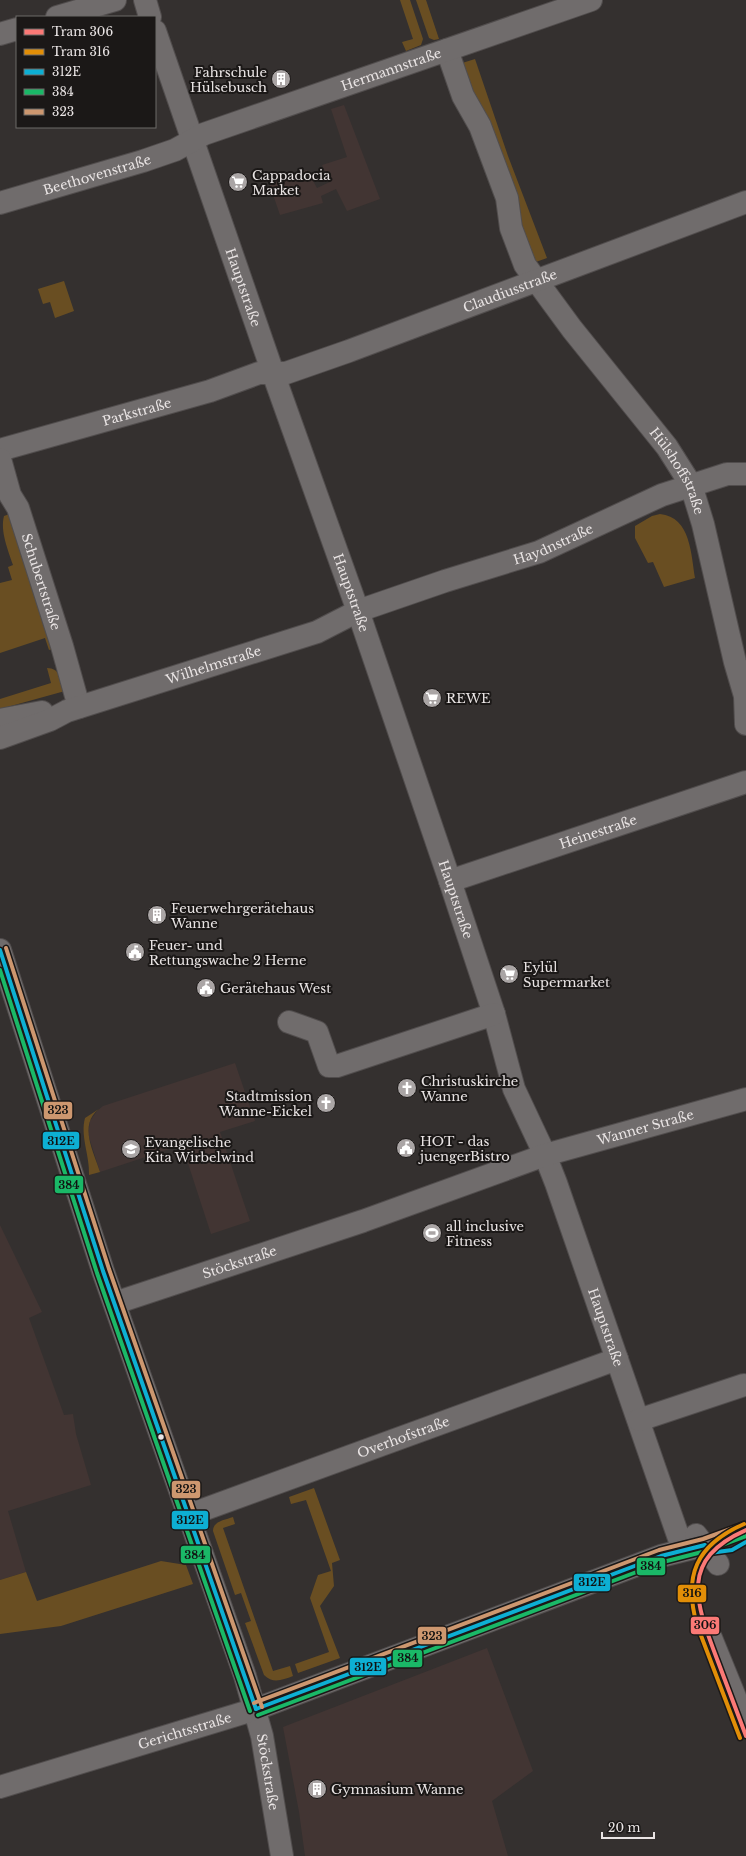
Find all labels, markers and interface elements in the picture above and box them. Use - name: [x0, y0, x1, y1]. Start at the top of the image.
- legend: [16, 16, 156, 128]
- text: Tram 306: [52, 24, 113, 39]
- text: Tram 316: [52, 44, 110, 59]
- street label: Hermannstraße: [339, 44, 444, 95]
- text: 312E: [52, 64, 81, 79]
- place label: Fahrschule Hülsebusch: [190, 64, 267, 96]
- building icon: Fahrschule Hülsebusch: [270, 68, 292, 90]
- text: 384: [52, 84, 74, 99]
- text: 323: [52, 104, 74, 119]
- street label: Beethovenstraße: [41, 151, 153, 199]
- place label: Cappadocia Market: [252, 167, 331, 199]
- supermarket icon: Cappadocia Market: [227, 171, 249, 193]
- street label: Hauptstraße: [221, 246, 264, 329]
- street label: Claudiusstraße: [461, 266, 559, 316]
- street label: Parkstraße: [100, 394, 173, 430]
- street label: Hülshoffstraße: [646, 424, 708, 517]
- street label: Haydnstraße: [511, 520, 596, 568]
- street label: Schubertstraße: [18, 531, 64, 632]
- street label: Hauptstraße: [329, 551, 373, 634]
- street label: Wilhelmstraße: [163, 642, 263, 689]
- supermarket icon: REWE: [421, 687, 443, 709]
- place label: REWE: [446, 690, 490, 707]
- street label: Heinestraße: [557, 811, 639, 853]
- street label: Hauptstraße: [434, 858, 477, 941]
- place label: Feuerwehrgerätehaus Wanne: [170, 900, 314, 932]
- building icon: Feuerwehrgerätehaus Wanne: [146, 904, 168, 926]
- place label: Feuer- und Rettungswache 2 Herne: [149, 937, 306, 969]
- public building icon: Feuer- und Rettungswache 2 Herne: [124, 941, 146, 963]
- place label: Eylül Supermarket: [523, 959, 610, 991]
- supermarket icon: Eylül Supermarket: [498, 963, 520, 985]
- public building icon: Gerätehaus West: [195, 977, 217, 999]
- place label: Gerätehaus West: [220, 980, 331, 997]
- place label: Christuskirche Wanne: [420, 1073, 518, 1105]
- church icon: Christuskirche Wanne: [396, 1077, 418, 1099]
- place label: Stadtmission Wanne-Eickel: [218, 1088, 312, 1120]
- church icon: Stadtmission Wanne-Eickel: [315, 1092, 337, 1114]
- line badge: 323: [43, 1101, 73, 1120]
- text: 323: [47, 1103, 69, 1117]
- street label: Wanner Straße: [594, 1106, 696, 1149]
- line badge: 312E: [42, 1131, 80, 1150]
- place label: HOT - das juengerBistro: [418, 1133, 510, 1165]
- text: 312E: [47, 1134, 75, 1148]
- place label: Evangelische Kita Wirbelwind: [145, 1134, 254, 1166]
- public building icon: HOT - das juengerBistro: [395, 1137, 417, 1159]
- school or university icon: Evangelische Kita Wirbelwind: [120, 1138, 142, 1160]
- line badge: 384: [54, 1175, 84, 1194]
- text: 384: [58, 1178, 80, 1192]
- place label: all inclusive Fitness: [446, 1218, 524, 1250]
- sports icon: all inclusive Fitness: [421, 1222, 443, 1244]
- street label: Stöckstraße: [200, 1242, 279, 1283]
- street label: Hauptstraße: [584, 1286, 627, 1369]
- street label: Overhofstraße: [355, 1413, 452, 1462]
- unlabelled marker: [156, 1432, 166, 1442]
- line badge: 323: [171, 1480, 201, 1499]
- text: 323: [175, 1482, 197, 1496]
- line badge: 312E: [171, 1510, 209, 1530]
- text: 312E: [176, 1513, 204, 1527]
- line badge: 384: [180, 1545, 211, 1564]
- text: 384: [184, 1548, 206, 1562]
- line badge: 384: [636, 1557, 666, 1576]
- text: 384: [640, 1559, 662, 1573]
- line badge: 312E: [573, 1573, 611, 1592]
- text: 312E: [578, 1575, 606, 1589]
- line badge: 316: [677, 1584, 707, 1603]
- text: 316: [682, 1586, 702, 1600]
- line badge: 306: [690, 1616, 720, 1635]
- text: 306: [694, 1618, 716, 1632]
- line badge: 323: [417, 1626, 447, 1645]
- text: 323: [421, 1629, 443, 1643]
- line badge: 384: [392, 1649, 423, 1668]
- text: 384: [397, 1651, 419, 1665]
- line badge: 312E: [349, 1657, 387, 1676]
- text: 312E: [354, 1660, 382, 1674]
- street label: Gerichtsstraße: [136, 1709, 234, 1753]
- street label: Stöckstraße: [253, 1732, 282, 1811]
- building icon: Gymnasium Wanne: [306, 1778, 328, 1800]
- place label: Gymnasium Wanne: [331, 1781, 463, 1798]
- scale bar: [602, 1814, 654, 1840]
- text: 20 m: [608, 1820, 640, 1835]

